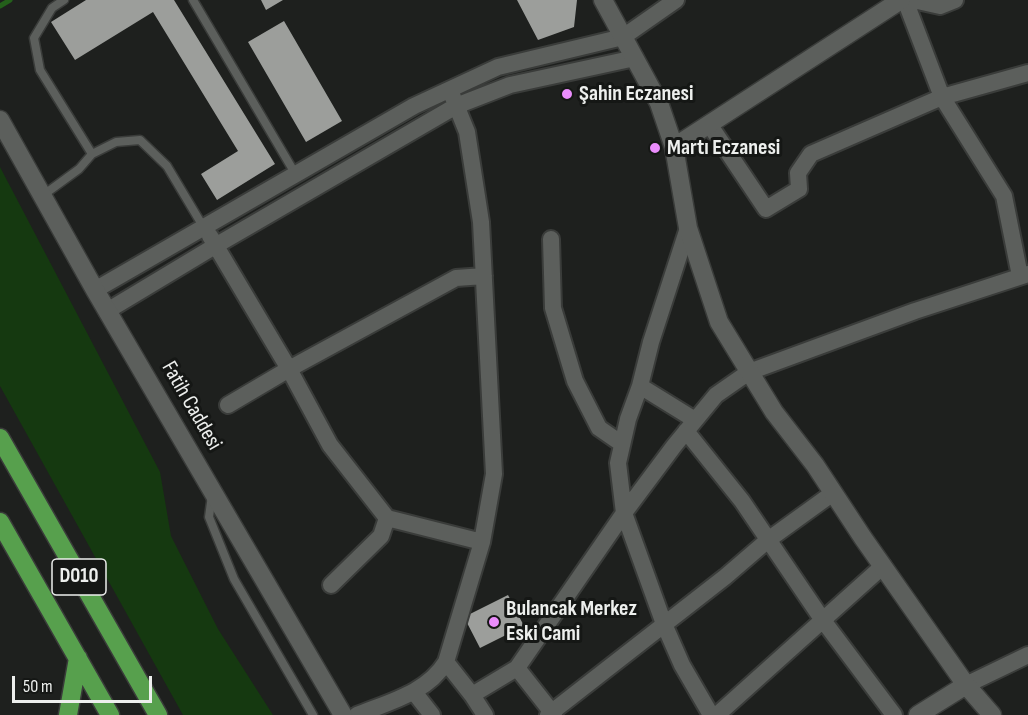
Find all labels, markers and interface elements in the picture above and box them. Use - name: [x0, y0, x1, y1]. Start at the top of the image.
- place label: Şahin Eczanesi: [579, 81, 694, 107]
- marker: Şahin Eczanesi: [560, 87, 574, 101]
- place label: Martı Eczanesi: [667, 135, 780, 161]
- marker: Martı Eczanesi: [648, 141, 662, 155]
- street label: Fatih Caddesi: [155, 357, 227, 455]
- road number: D010: [52, 559, 106, 595]
- place label: Bulancak Merkez Eski Cami: [506, 596, 637, 648]
- marker: Bulancak Merkez Eski Cami: [487, 615, 501, 629]
- scale bar: [15, 664, 154, 702]
- text: 50 m: [23, 676, 53, 697]

